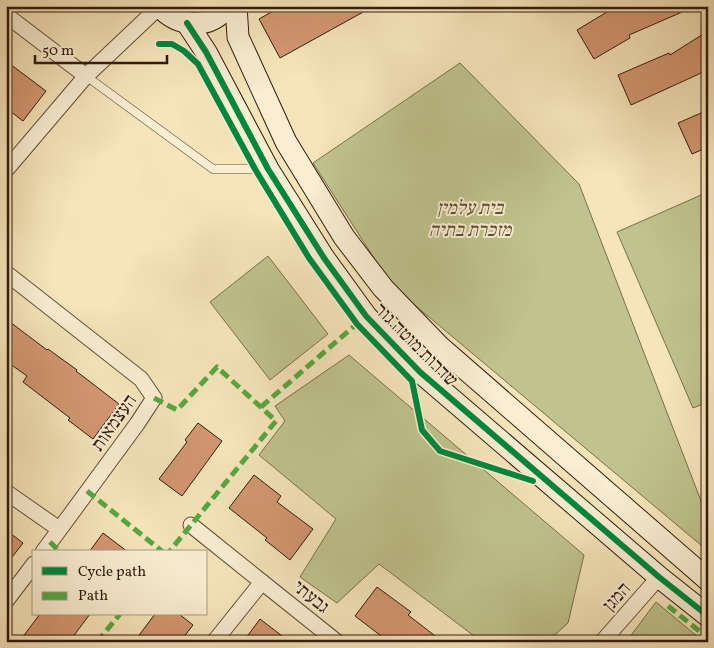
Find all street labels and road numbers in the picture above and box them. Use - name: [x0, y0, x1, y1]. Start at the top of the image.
- street label: שדרות מוטה גור: [368, 298, 463, 393]
- street label: העצמאות: [86, 389, 144, 457]
- street label: גבעתי: [287, 575, 335, 620]
- street label: המגן: [597, 577, 638, 618]

